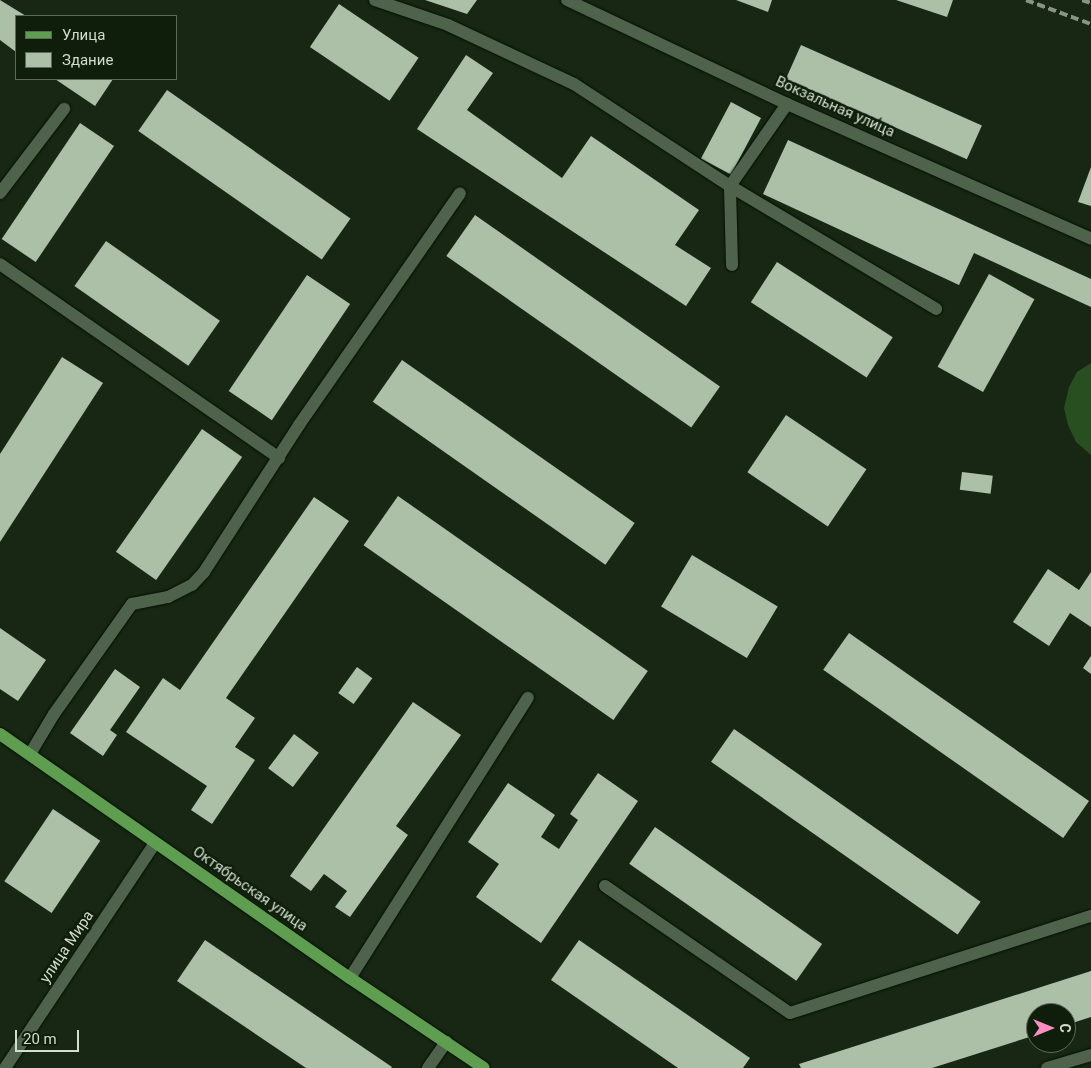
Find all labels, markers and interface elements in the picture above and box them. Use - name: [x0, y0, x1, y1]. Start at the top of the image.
- legend: [15, 15, 178, 80]
- text: Улица: [62, 26, 105, 44]
- text: Здание: [62, 51, 113, 69]
- street label: Вокзальная улица: [773, 73, 897, 141]
- street label: Октябрьская улица: [189, 843, 311, 935]
- street label: улица Мира: [36, 907, 98, 987]
- north arrow: [1026, 1003, 1076, 1053]
- scale bar: [18, 1020, 81, 1052]
- text: С: [1057, 1023, 1073, 1033]
- text: 20 m: [23, 1030, 57, 1048]

